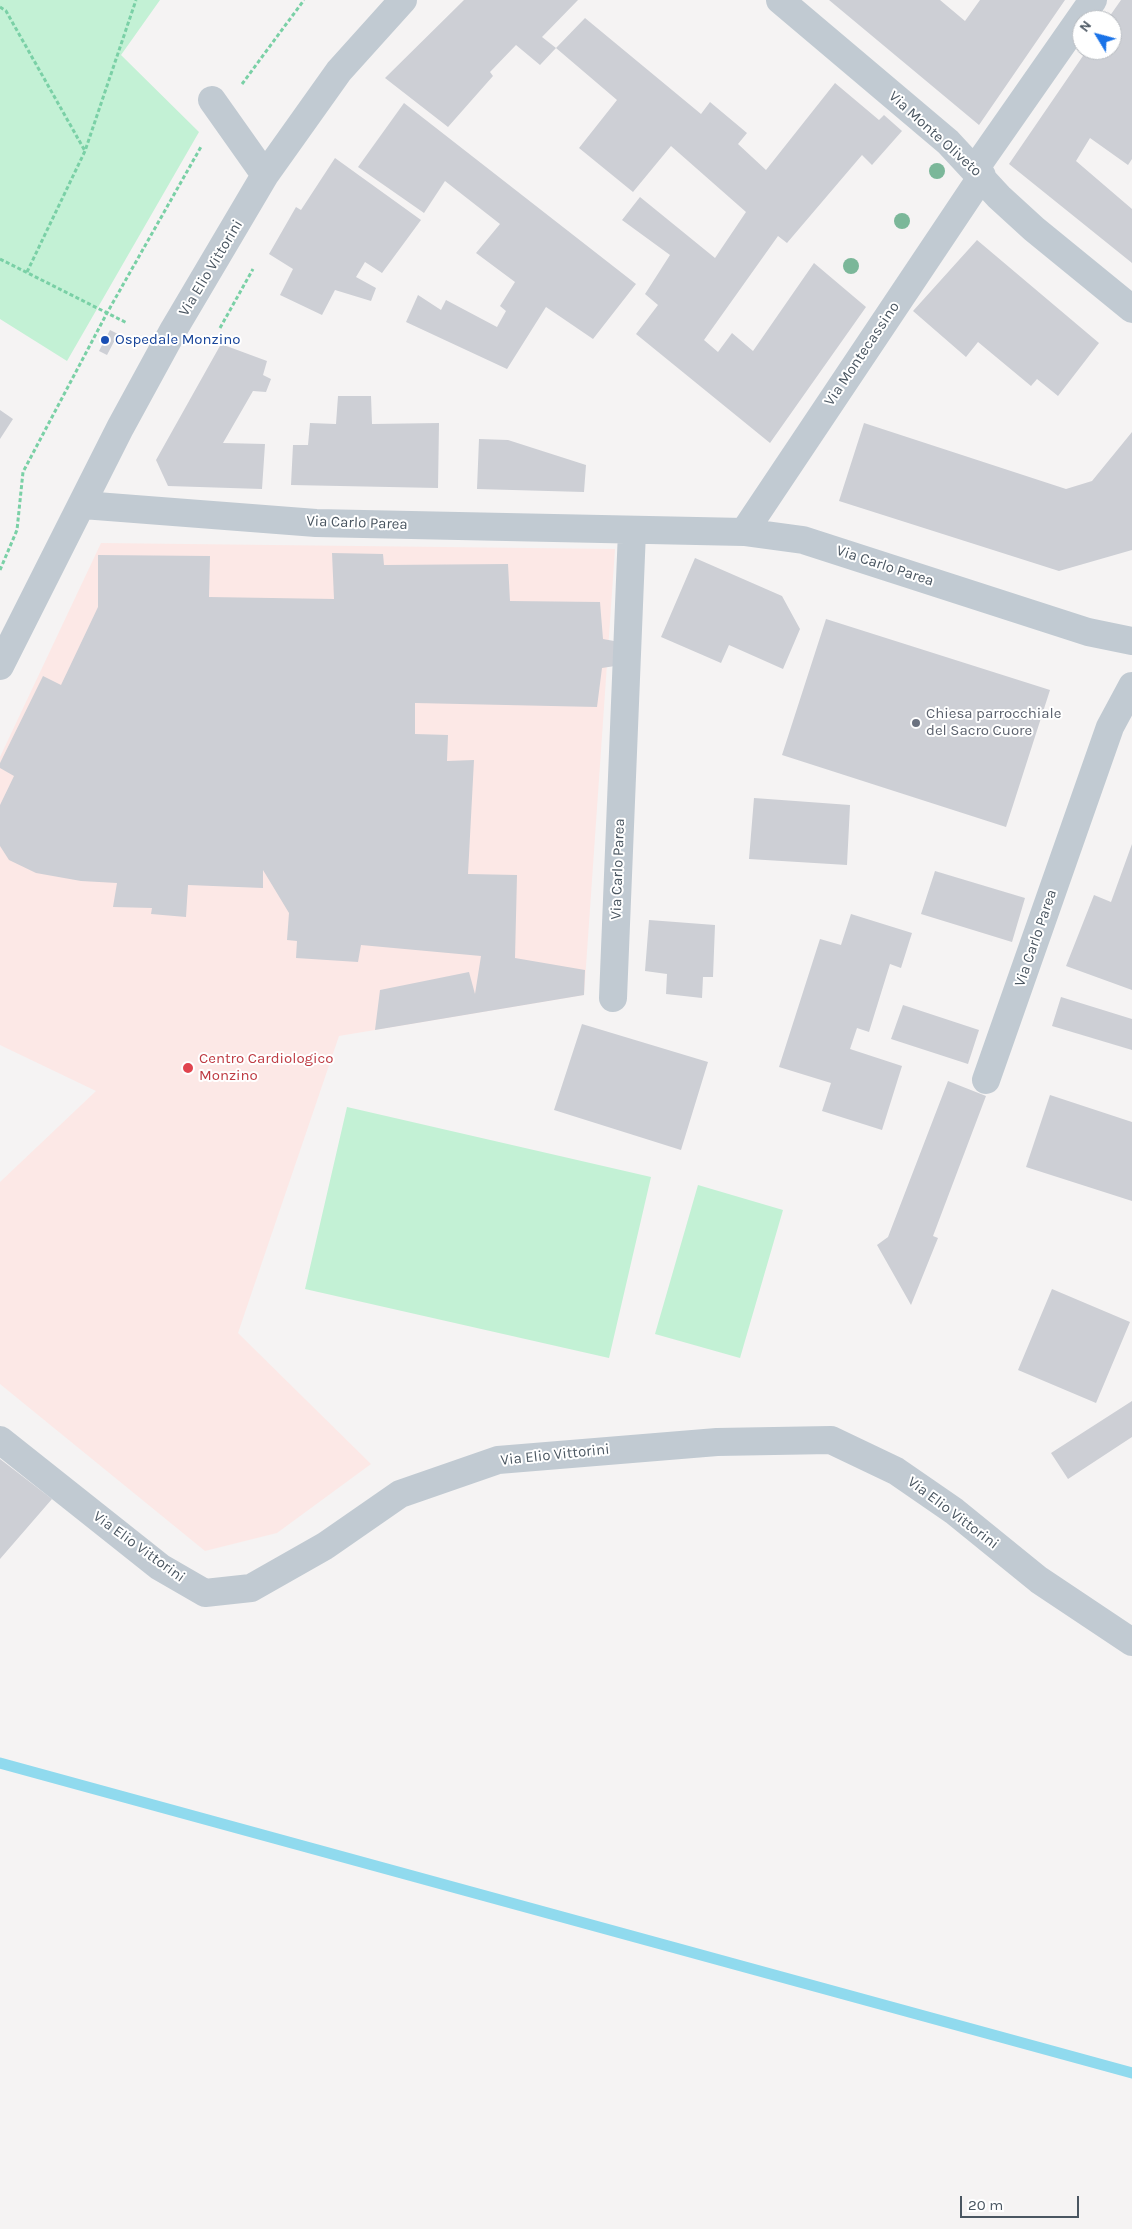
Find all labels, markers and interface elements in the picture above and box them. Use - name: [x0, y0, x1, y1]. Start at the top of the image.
- north arrow: [1072, 10, 1122, 60]
- text: N: [1076, 17, 1095, 35]
- street label: Via Monte Oliveto: [885, 87, 985, 181]
- street label: Via Elio Vittorini: [175, 216, 247, 320]
- street label: Via Montecassino: [821, 299, 903, 409]
- place label: Ospedale Monzino: [115, 331, 240, 349]
- marker: Ospedale Monzino: [99, 334, 111, 346]
- street label: Via Carlo Parea: [306, 512, 408, 534]
- street label: Via Carlo Parea: [834, 542, 936, 590]
- place label: Chiesa parrocchiale del Sacro Cuore: [926, 705, 1061, 740]
- marker: Chiesa parrocchiale del Sacro Cuore: [910, 717, 922, 729]
- street label: Via Carlo Parea: [607, 818, 629, 920]
- street label: Via Carlo Parea: [1011, 887, 1061, 989]
- place label: Centro Cardiologico Monzino: [199, 1050, 333, 1085]
- marker: Centro Cardiologico Monzino: [181, 1061, 195, 1075]
- street label: Via Elio Vittorini: [500, 1440, 610, 1470]
- street label: Via Elio Vittorini: [904, 1473, 1002, 1553]
- street label: Via Elio Vittorini: [89, 1508, 189, 1586]
- scale bar: [962, 2186, 1081, 2218]
- text: 20 m: [968, 2196, 1003, 2214]

